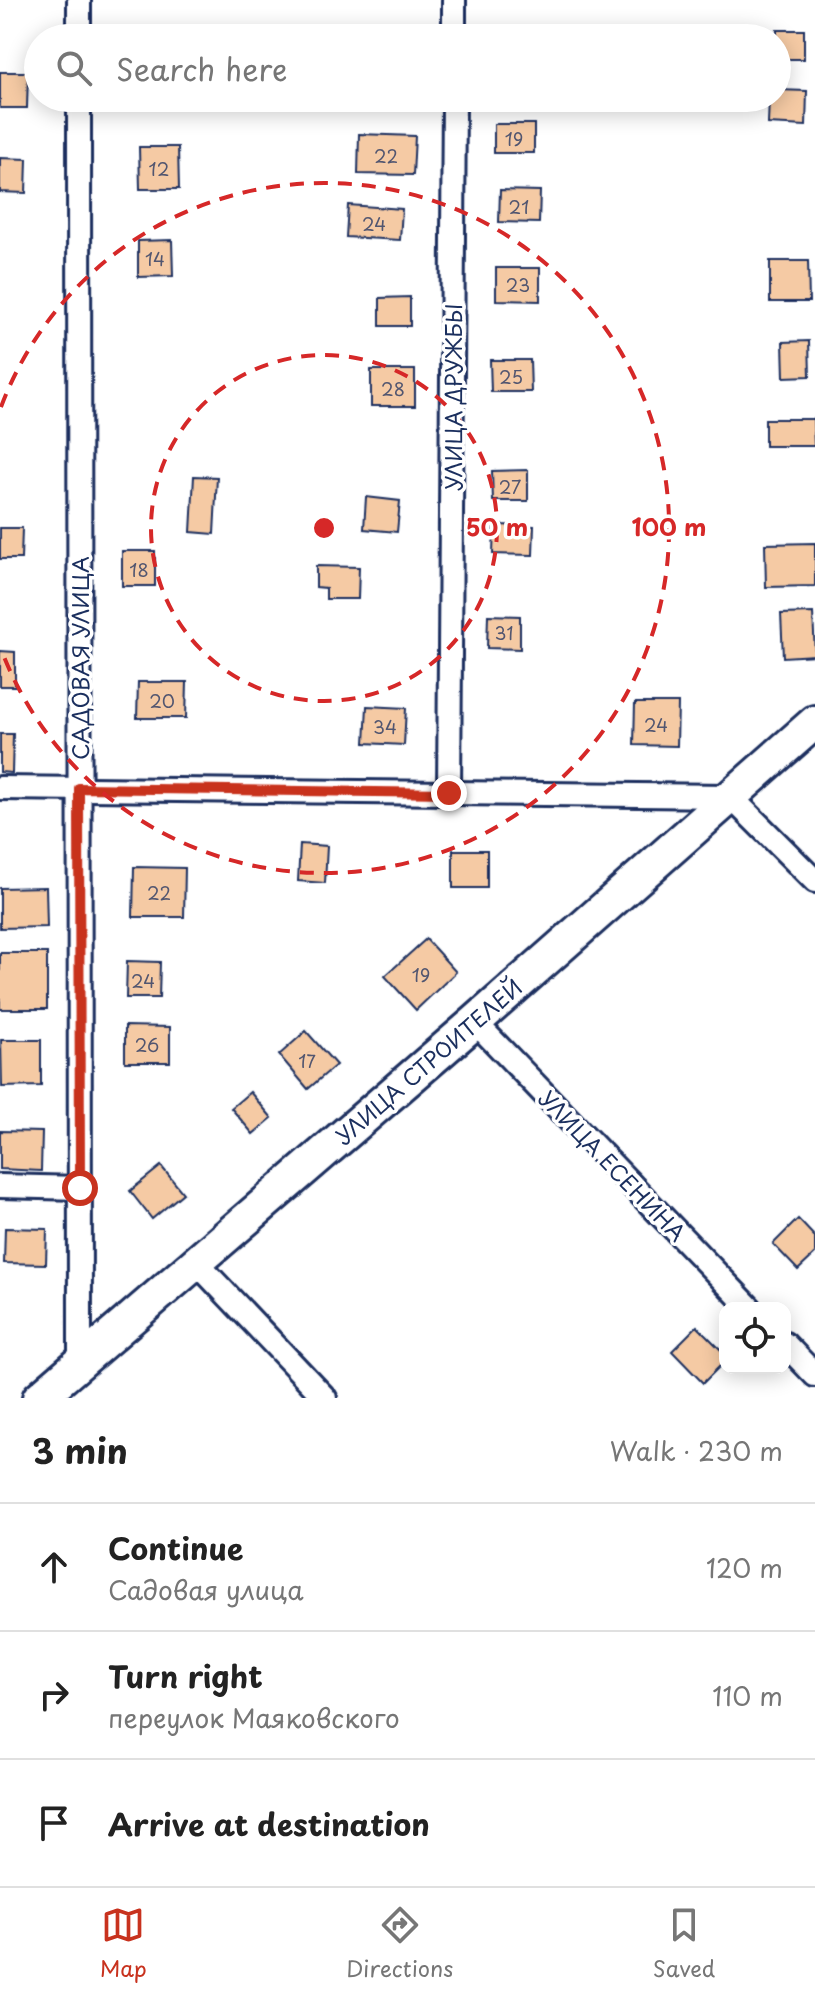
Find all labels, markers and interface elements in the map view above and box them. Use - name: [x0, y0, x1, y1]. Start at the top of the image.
- search box: [24, 24, 791, 112]
- icon: search: [52, 46, 96, 90]
- text: Search here: [116, 46, 288, 91]
- house number: 19: [505, 125, 523, 152]
- house number: 22: [374, 142, 398, 169]
- house number: 12: [149, 155, 169, 182]
- house number: 21: [509, 193, 529, 220]
- house number: 24: [362, 210, 386, 237]
- house number: 14: [145, 245, 165, 272]
- house number: 23: [506, 271, 530, 298]
- street label: УЛИЦА ДРУЖБЫ: [436, 303, 469, 491]
- house number: 25: [499, 363, 523, 390]
- house number: 28: [381, 375, 405, 402]
- house number: 27: [499, 473, 521, 500]
- text: 50 m: [466, 508, 528, 544]
- text: 100 m: [632, 508, 706, 544]
- centre of rings: [310, 514, 338, 542]
- street label: САДОВАЯ УЛИЦА: [63, 556, 96, 760]
- house number: 18: [129, 556, 149, 583]
- house number: 31: [495, 619, 513, 646]
- house number: 20: [149, 687, 175, 714]
- house number: 24: [644, 711, 668, 738]
- house number: 34: [373, 713, 397, 740]
- route end: [431, 775, 467, 811]
- house number: 22: [147, 879, 171, 906]
- house number: 19: [412, 961, 430, 988]
- house number: 24: [131, 967, 155, 994]
- street label: УЛИЦА СТРОИТЕЛЕЙ: [327, 970, 529, 1152]
- house number: 26: [135, 1031, 159, 1058]
- house number: 17: [298, 1047, 316, 1074]
- street label: УЛИЦА ЕСЕНИНА: [532, 1082, 694, 1248]
- route start: [62, 1170, 98, 1206]
- map controls: [719, 1302, 791, 1374]
- button: locate: [719, 1302, 791, 1374]
- text: 3 min: [32, 1424, 128, 1476]
- text: Walk · 230 m: [610, 1431, 783, 1470]
- text: Continue: [108, 1525, 243, 1570]
- icon: ahead: [32, 1545, 76, 1589]
- text: 120 m: [706, 1548, 783, 1587]
- text: Садовая улица: [108, 1570, 304, 1609]
- text: Turn right: [108, 1653, 263, 1698]
- icon: right: [32, 1673, 76, 1717]
- text: 110 m: [712, 1676, 783, 1715]
- text: переулок Маяковского: [108, 1698, 400, 1737]
- icon: arrive: [32, 1801, 76, 1845]
- text: Arrive at destination: [108, 1801, 430, 1846]
- tab: Map: [100, 1903, 147, 1984]
- tab: Directions: [346, 1903, 453, 1984]
- tab: Saved: [653, 1903, 715, 1984]

